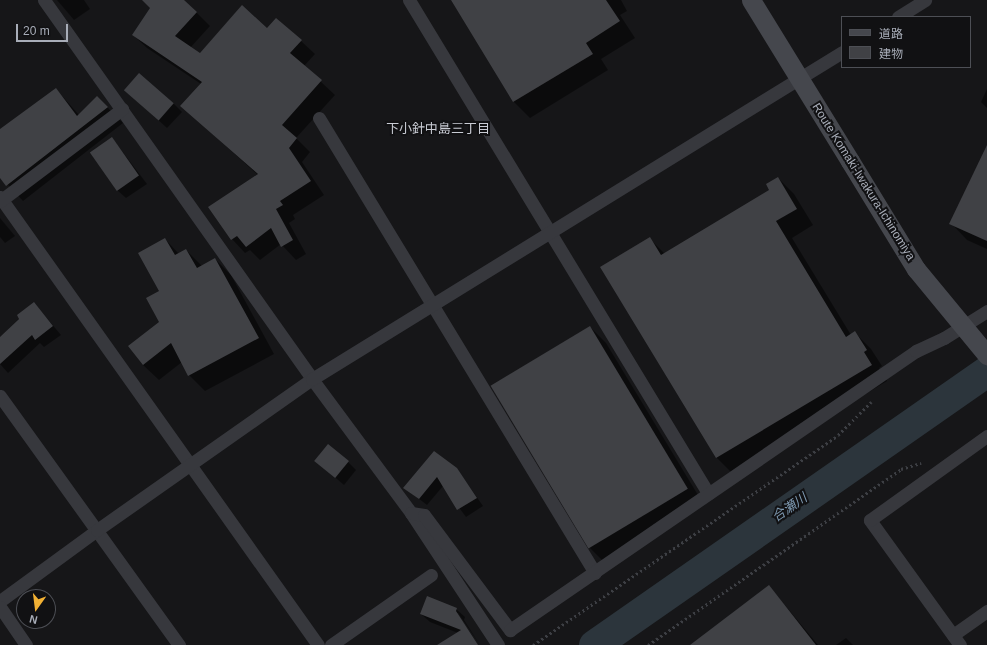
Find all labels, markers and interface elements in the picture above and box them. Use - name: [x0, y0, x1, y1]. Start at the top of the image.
- scale bar: [18, 16, 70, 42]
- legend: [841, 16, 971, 68]
- text: 20 m: [23, 24, 50, 38]
- text: 道路: [879, 27, 903, 41]
- text: 建物: [879, 47, 903, 61]
- street label: Route Komaki-Iwakura-Ichinomiya: [808, 101, 918, 263]
- district label: 下小針中島三丁目: [386, 121, 490, 137]
- water label: 合瀬川: [770, 490, 810, 526]
- north arrow: [16, 589, 56, 629]
- text: N: [28, 613, 39, 626]

